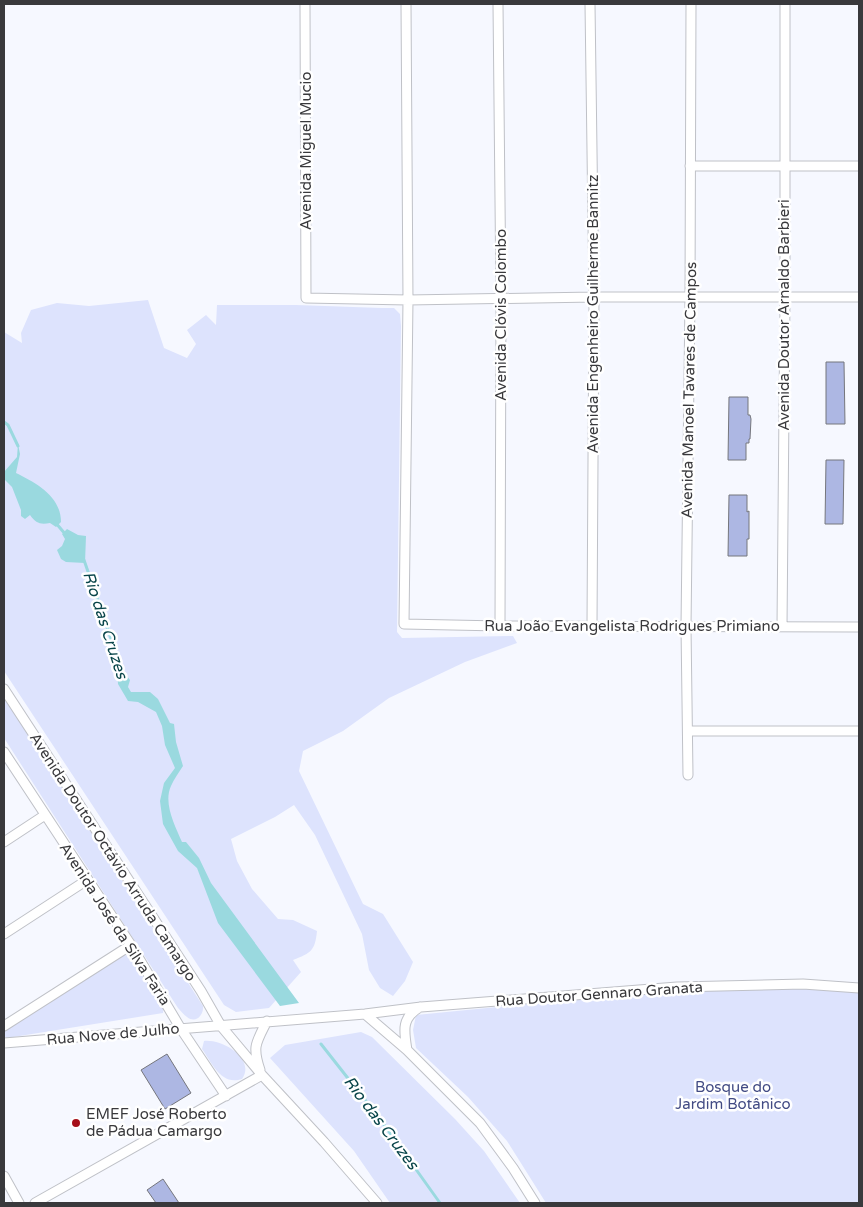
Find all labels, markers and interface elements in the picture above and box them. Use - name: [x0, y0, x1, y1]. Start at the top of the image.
- street label: Avenida Miguel Mucio: [297, 72, 315, 230]
- street label: Avenida Engenheiro Guilherme Bannitz: [584, 175, 602, 453]
- street label: Avenida Doutor Arnaldo Barbieri: [775, 199, 793, 431]
- street label: Avenida Clóvis Colombo: [492, 229, 510, 401]
- street label: Avenida Manoel Tavares de Campos: [678, 261, 700, 519]
- water label: Rio das Cruzes: [78, 569, 132, 682]
- street label: Rua João Evangelista Rodrigues Primiano: [484, 617, 780, 635]
- street label: Avenida Doutor Octávio Arruda Camargo: [26, 729, 200, 985]
- street label: Avenida José da Silva Faria: [56, 839, 174, 1009]
- street label: Rua Doutor Gennaro Granata: [495, 978, 703, 1010]
- street label: Rua Nove de Julho: [46, 1019, 180, 1049]
- water label: Rio das Cruzes: [339, 1072, 423, 1175]
- park label: Bosque do Jardim Botânico: [675, 1078, 791, 1113]
- place label: EMEF José Roberto de Pádua Camargo: [86, 1105, 227, 1140]
- marker: EMEF José Roberto de Pádua Camargo: [70, 1117, 82, 1129]

